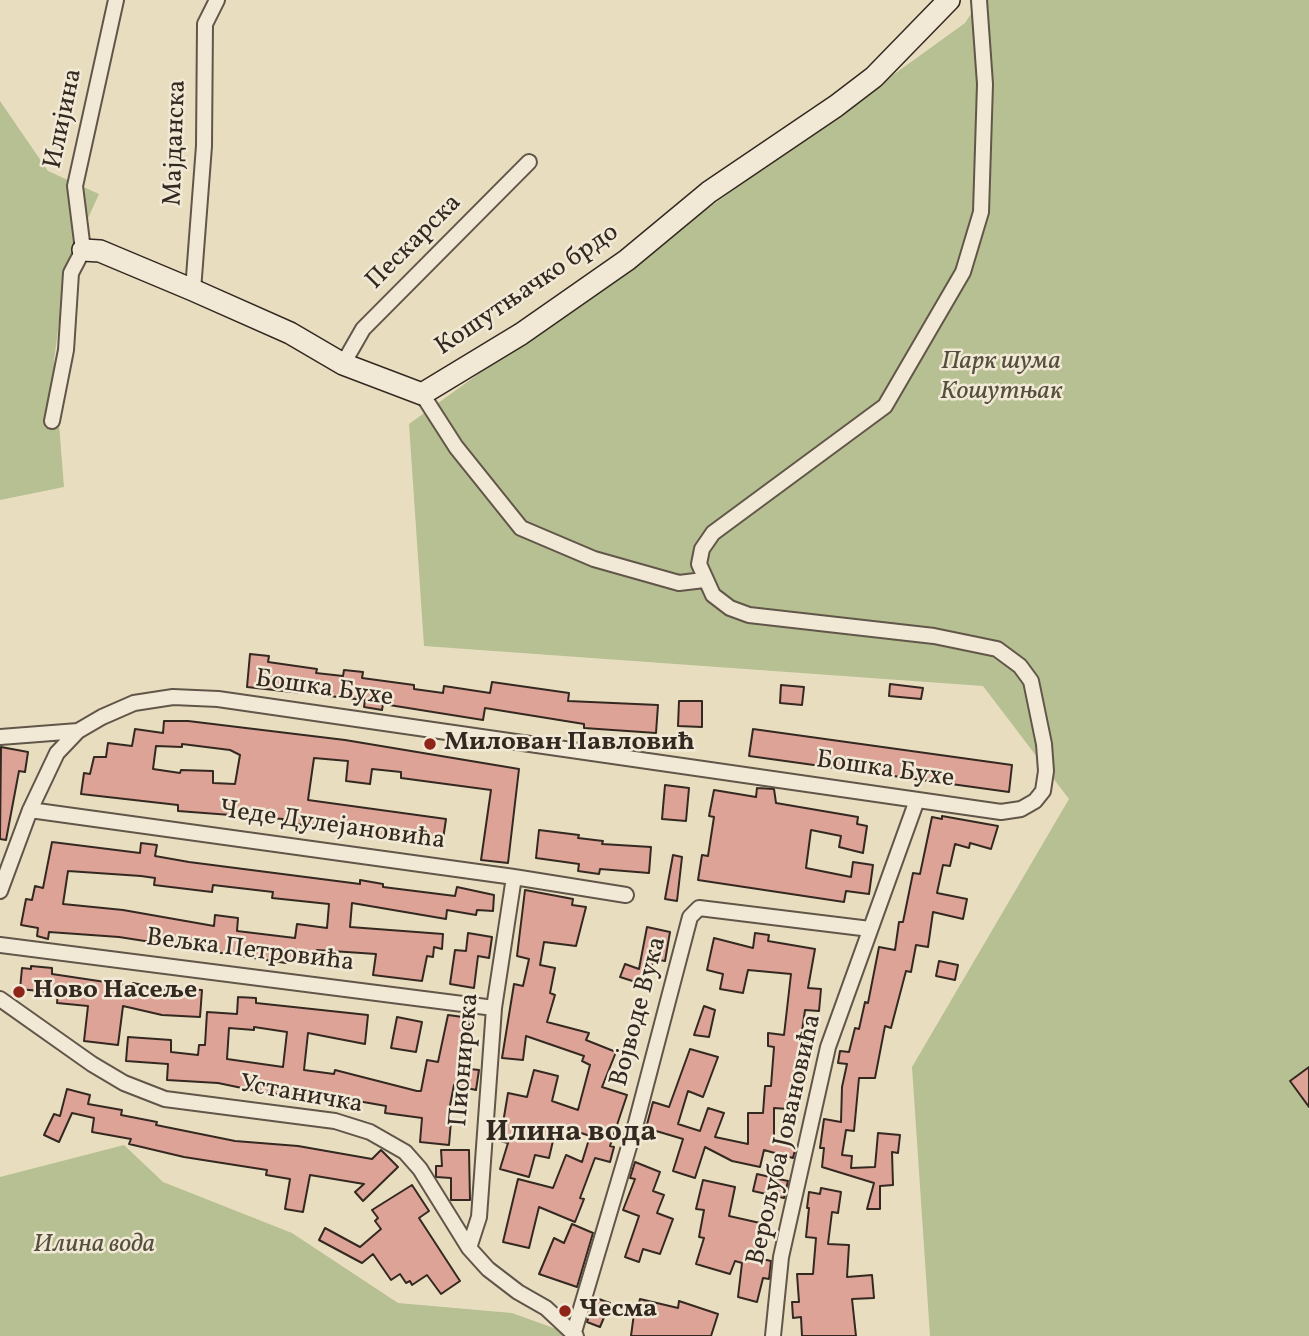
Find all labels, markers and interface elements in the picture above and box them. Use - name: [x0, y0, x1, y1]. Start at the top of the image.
- street label: Илијина: [39, 66, 91, 172]
- street label: Мајданска: [159, 79, 195, 207]
- street label: Пескарска: [361, 189, 469, 297]
- street label: Кошутњачко брдо: [430, 218, 626, 364]
- park label: Парк шума Кошутњак: [940, 347, 1062, 408]
- street label: Бошка Бухе: [253, 665, 395, 715]
- place label: Милован Павловић: [444, 728, 695, 760]
- marker: Милован Павловић: [422, 736, 438, 752]
- street label: Бошка Бухе: [814, 746, 956, 796]
- street label: Чеде Дулејановића: [217, 796, 447, 858]
- street label: Вељка Петровића: [144, 924, 356, 980]
- street label: Војводе Вука: [605, 934, 675, 1090]
- place label: Ново Насеље: [33, 976, 197, 1008]
- marker: Ново Насеље: [11, 984, 27, 1000]
- street label: Пионирска: [445, 992, 487, 1128]
- street label: Верољуба Јовановића: [742, 1012, 830, 1268]
- street label: Устаничка: [237, 1070, 365, 1122]
- district label: Илина вода: [485, 1116, 657, 1152]
- park label: Илина вода: [33, 1230, 155, 1262]
- place label: Чесма: [579, 1295, 657, 1327]
- marker: Чесма: [557, 1303, 573, 1319]

